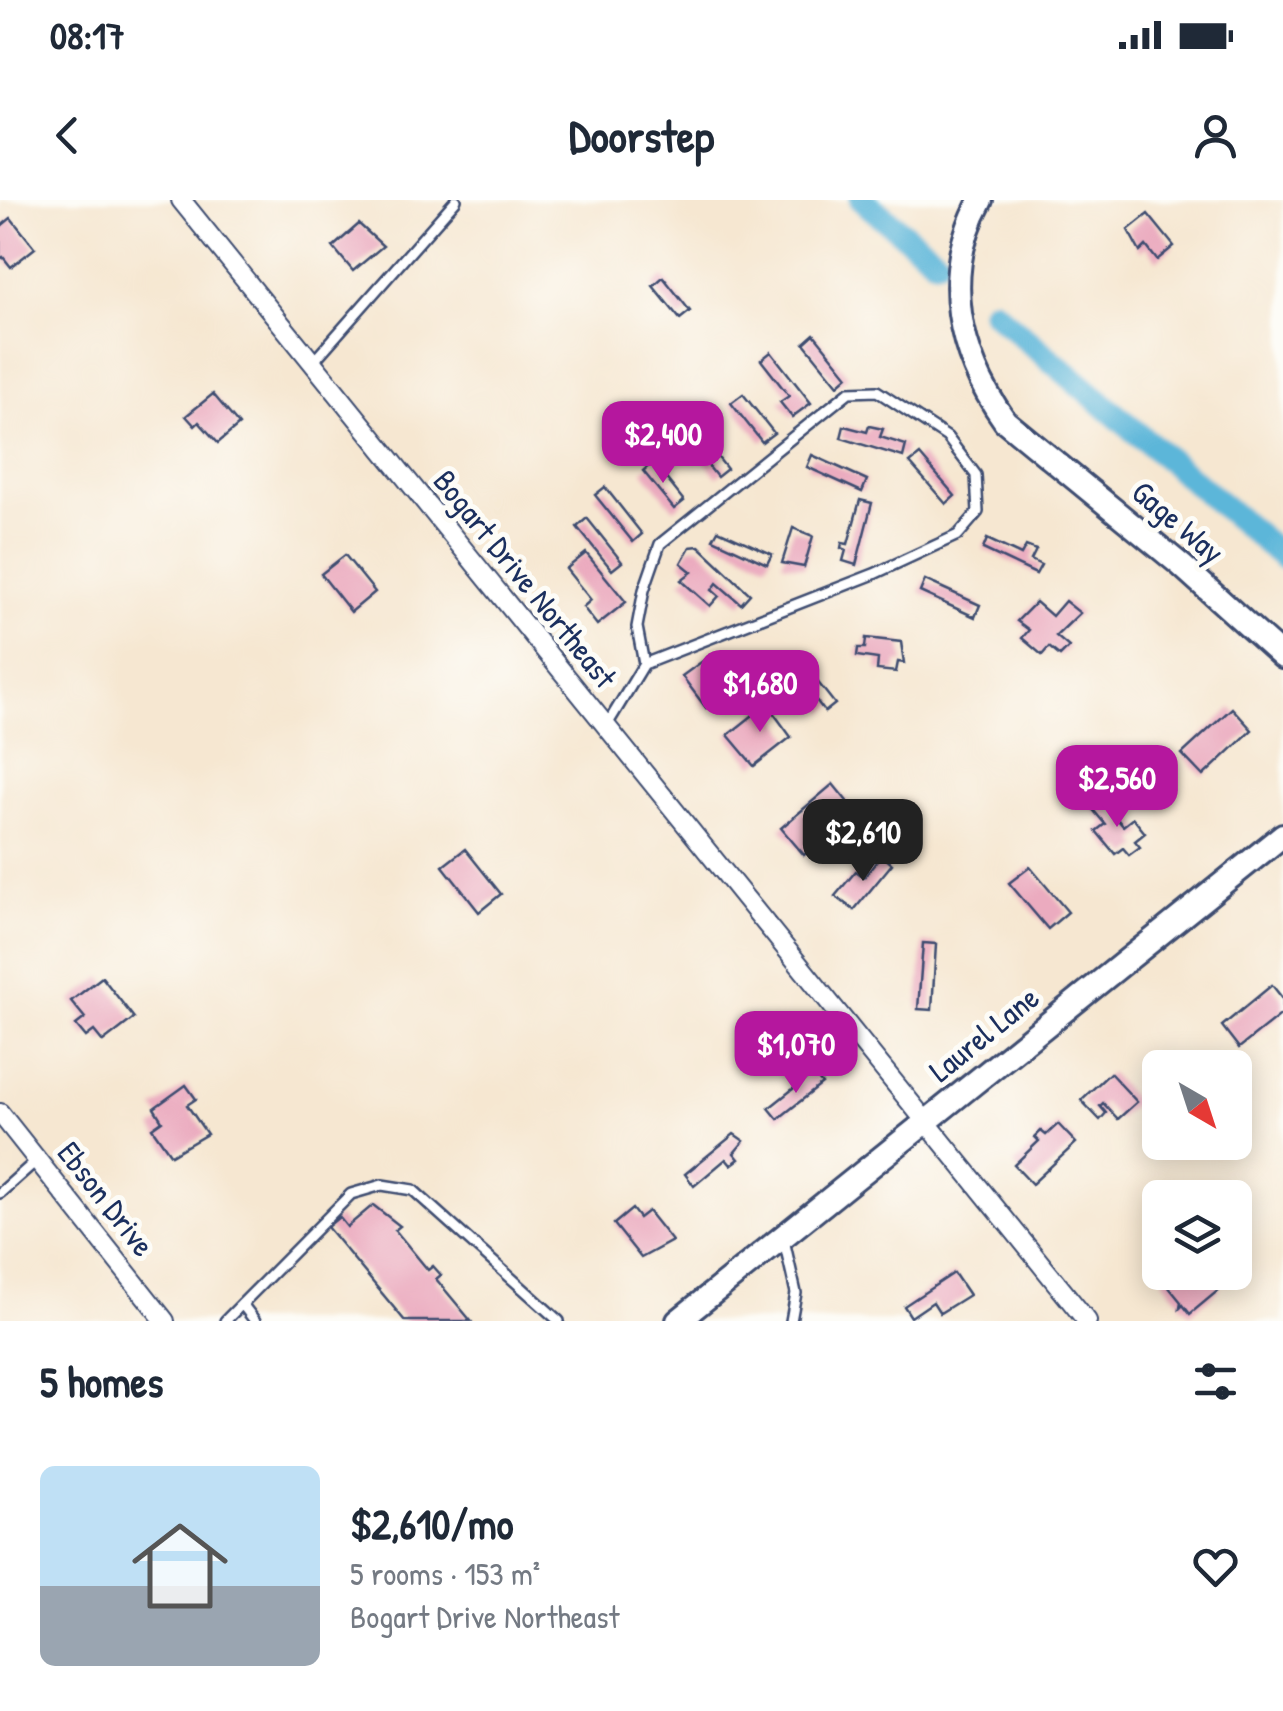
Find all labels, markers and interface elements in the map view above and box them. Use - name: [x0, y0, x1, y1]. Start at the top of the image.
- text: 08:17: [50, 9, 125, 61]
- text: Doorstep: [569, 105, 714, 166]
- icon: back: [40, 108, 95, 163]
- icon: person: [1188, 108, 1243, 163]
- pin: $2,400: [582, 401, 744, 486]
- text: $2,400: [624, 412, 702, 455]
- street label: Bogart Drive Northeast: [424, 460, 628, 698]
- street label: Gage Way: [1123, 470, 1234, 573]
- pin: $1,680: [679, 650, 841, 735]
- text: $1,680: [722, 661, 798, 704]
- pin: $2,560: [1036, 745, 1198, 830]
- text: $2,560: [1078, 756, 1156, 799]
- pin: $2,610: [782, 799, 944, 884]
- text: $2,610: [825, 810, 901, 853]
- street label: Laurel Lane: [920, 976, 1048, 1091]
- pin: $1,070: [715, 1011, 877, 1096]
- text: $1,070: [757, 1022, 835, 1065]
- north arrow: [1142, 1050, 1252, 1160]
- map controls: [1142, 1050, 1252, 1290]
- street label: Ebson Drive: [48, 1132, 165, 1265]
- button: layers: [1142, 1180, 1252, 1290]
- text: 5 homes: [40, 1353, 163, 1410]
- icon: filters: [1188, 1354, 1243, 1409]
- text: $2,610/mo: [350, 1495, 514, 1552]
- icon: home: [120, 1506, 240, 1626]
- icon: heart: [1188, 1539, 1243, 1594]
- text: 5 rooms · 153 m²: [350, 1552, 540, 1595]
- text: Bogart Drive Northeast: [350, 1595, 619, 1638]

